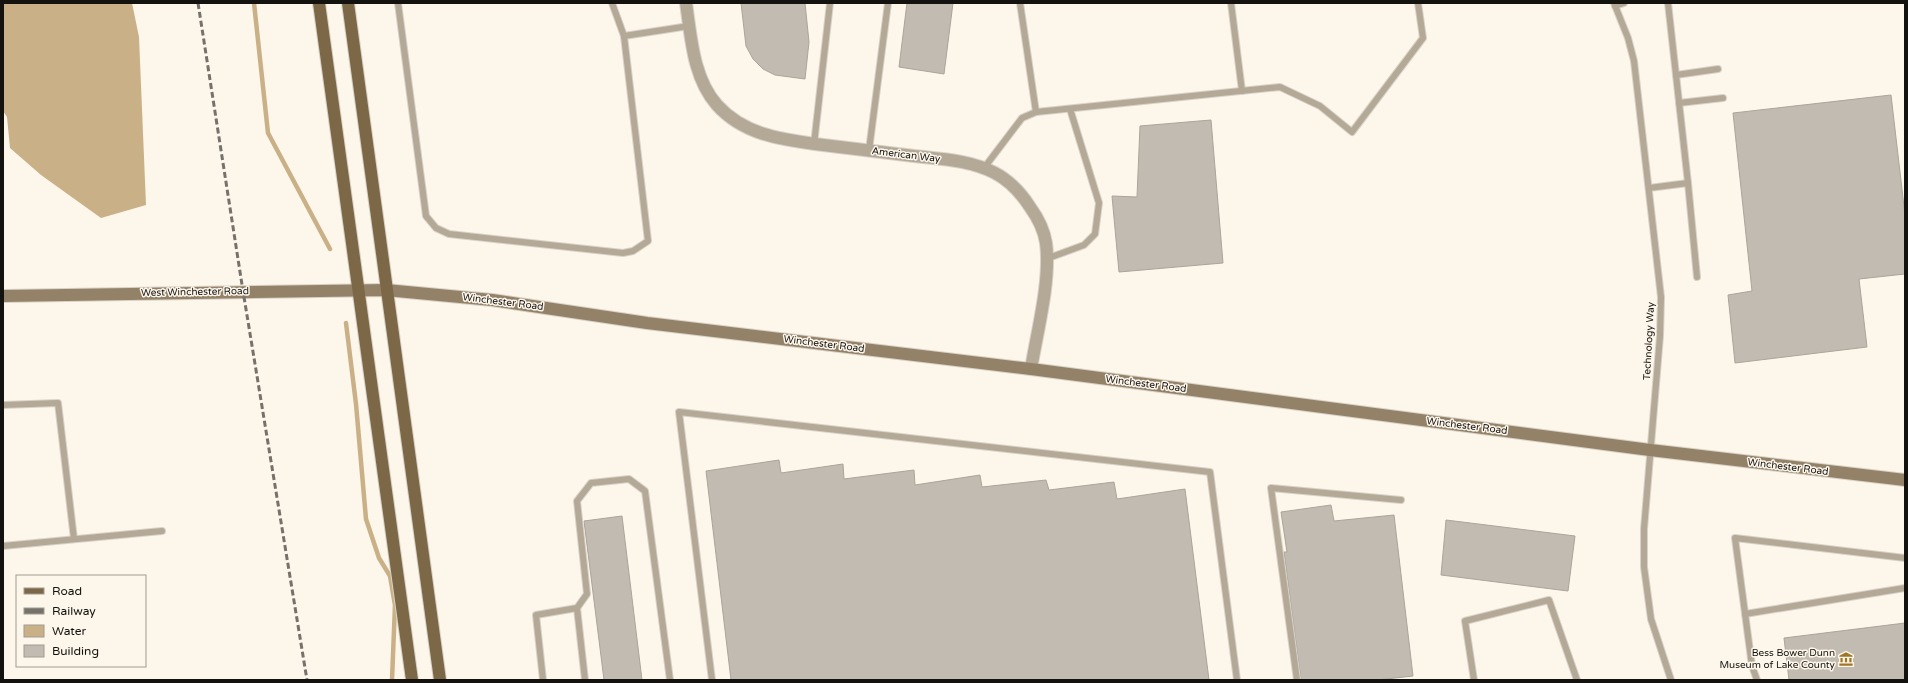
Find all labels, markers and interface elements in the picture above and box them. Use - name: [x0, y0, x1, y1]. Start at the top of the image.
- street label: American Way: [871, 145, 942, 165]
- street label: West Winchester Road: [141, 285, 249, 299]
- street label: Winchester Road: [462, 291, 544, 313]
- street label: Technology Way: [1641, 301, 1657, 380]
- street label: Winchester Road: [783, 333, 865, 355]
- street label: Winchester Road: [1105, 373, 1187, 395]
- street label: Winchester Road: [1426, 415, 1508, 437]
- street label: Winchester Road: [1747, 456, 1829, 478]
- legend: [16, 575, 146, 667]
- text: Road: [52, 584, 82, 598]
- text: Railway: [52, 604, 96, 618]
- text: Water: [52, 624, 87, 638]
- text: Building: [52, 644, 99, 658]
- place label: Bess Bower Dunn Museum of Lake County: [1720, 647, 1836, 671]
- museum icon: Bess Bower Dunn Museum of Lake County: [1838, 651, 1854, 667]

